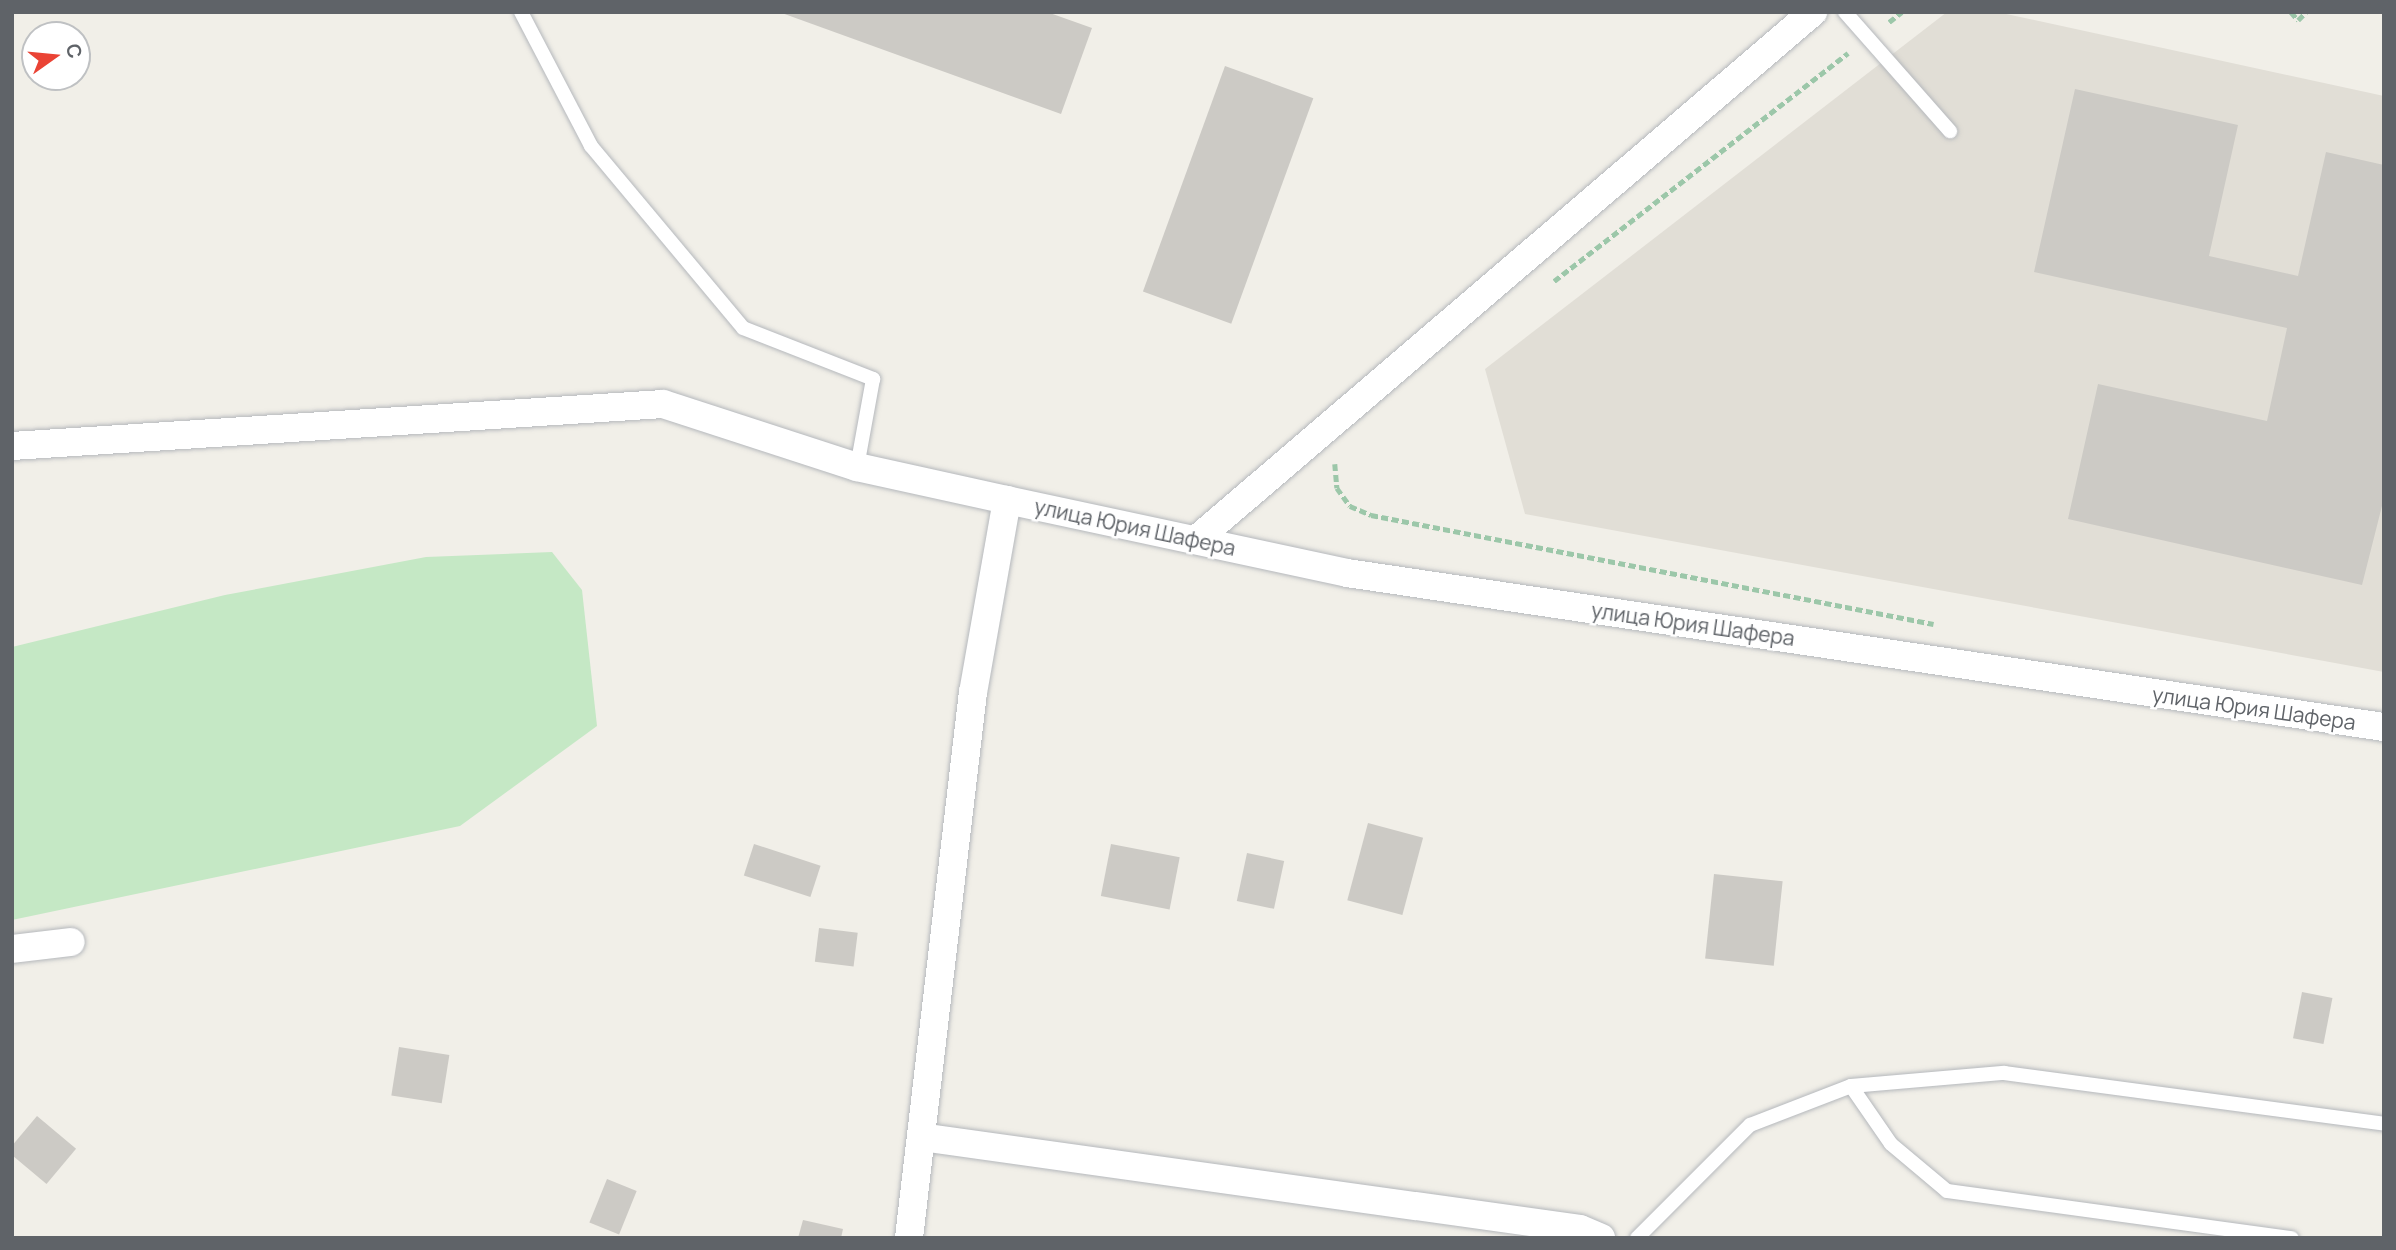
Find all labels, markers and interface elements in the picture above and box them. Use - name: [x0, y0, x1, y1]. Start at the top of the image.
- north arrow: [21, 21, 91, 91]
- text: С: [60, 41, 89, 61]
- street label: улица Юрия Шафера: [1032, 493, 1238, 561]
- street label: улица Юрия Шафера: [1590, 597, 1796, 651]
- street label: улица Юрия Шафера: [2151, 681, 2357, 735]

